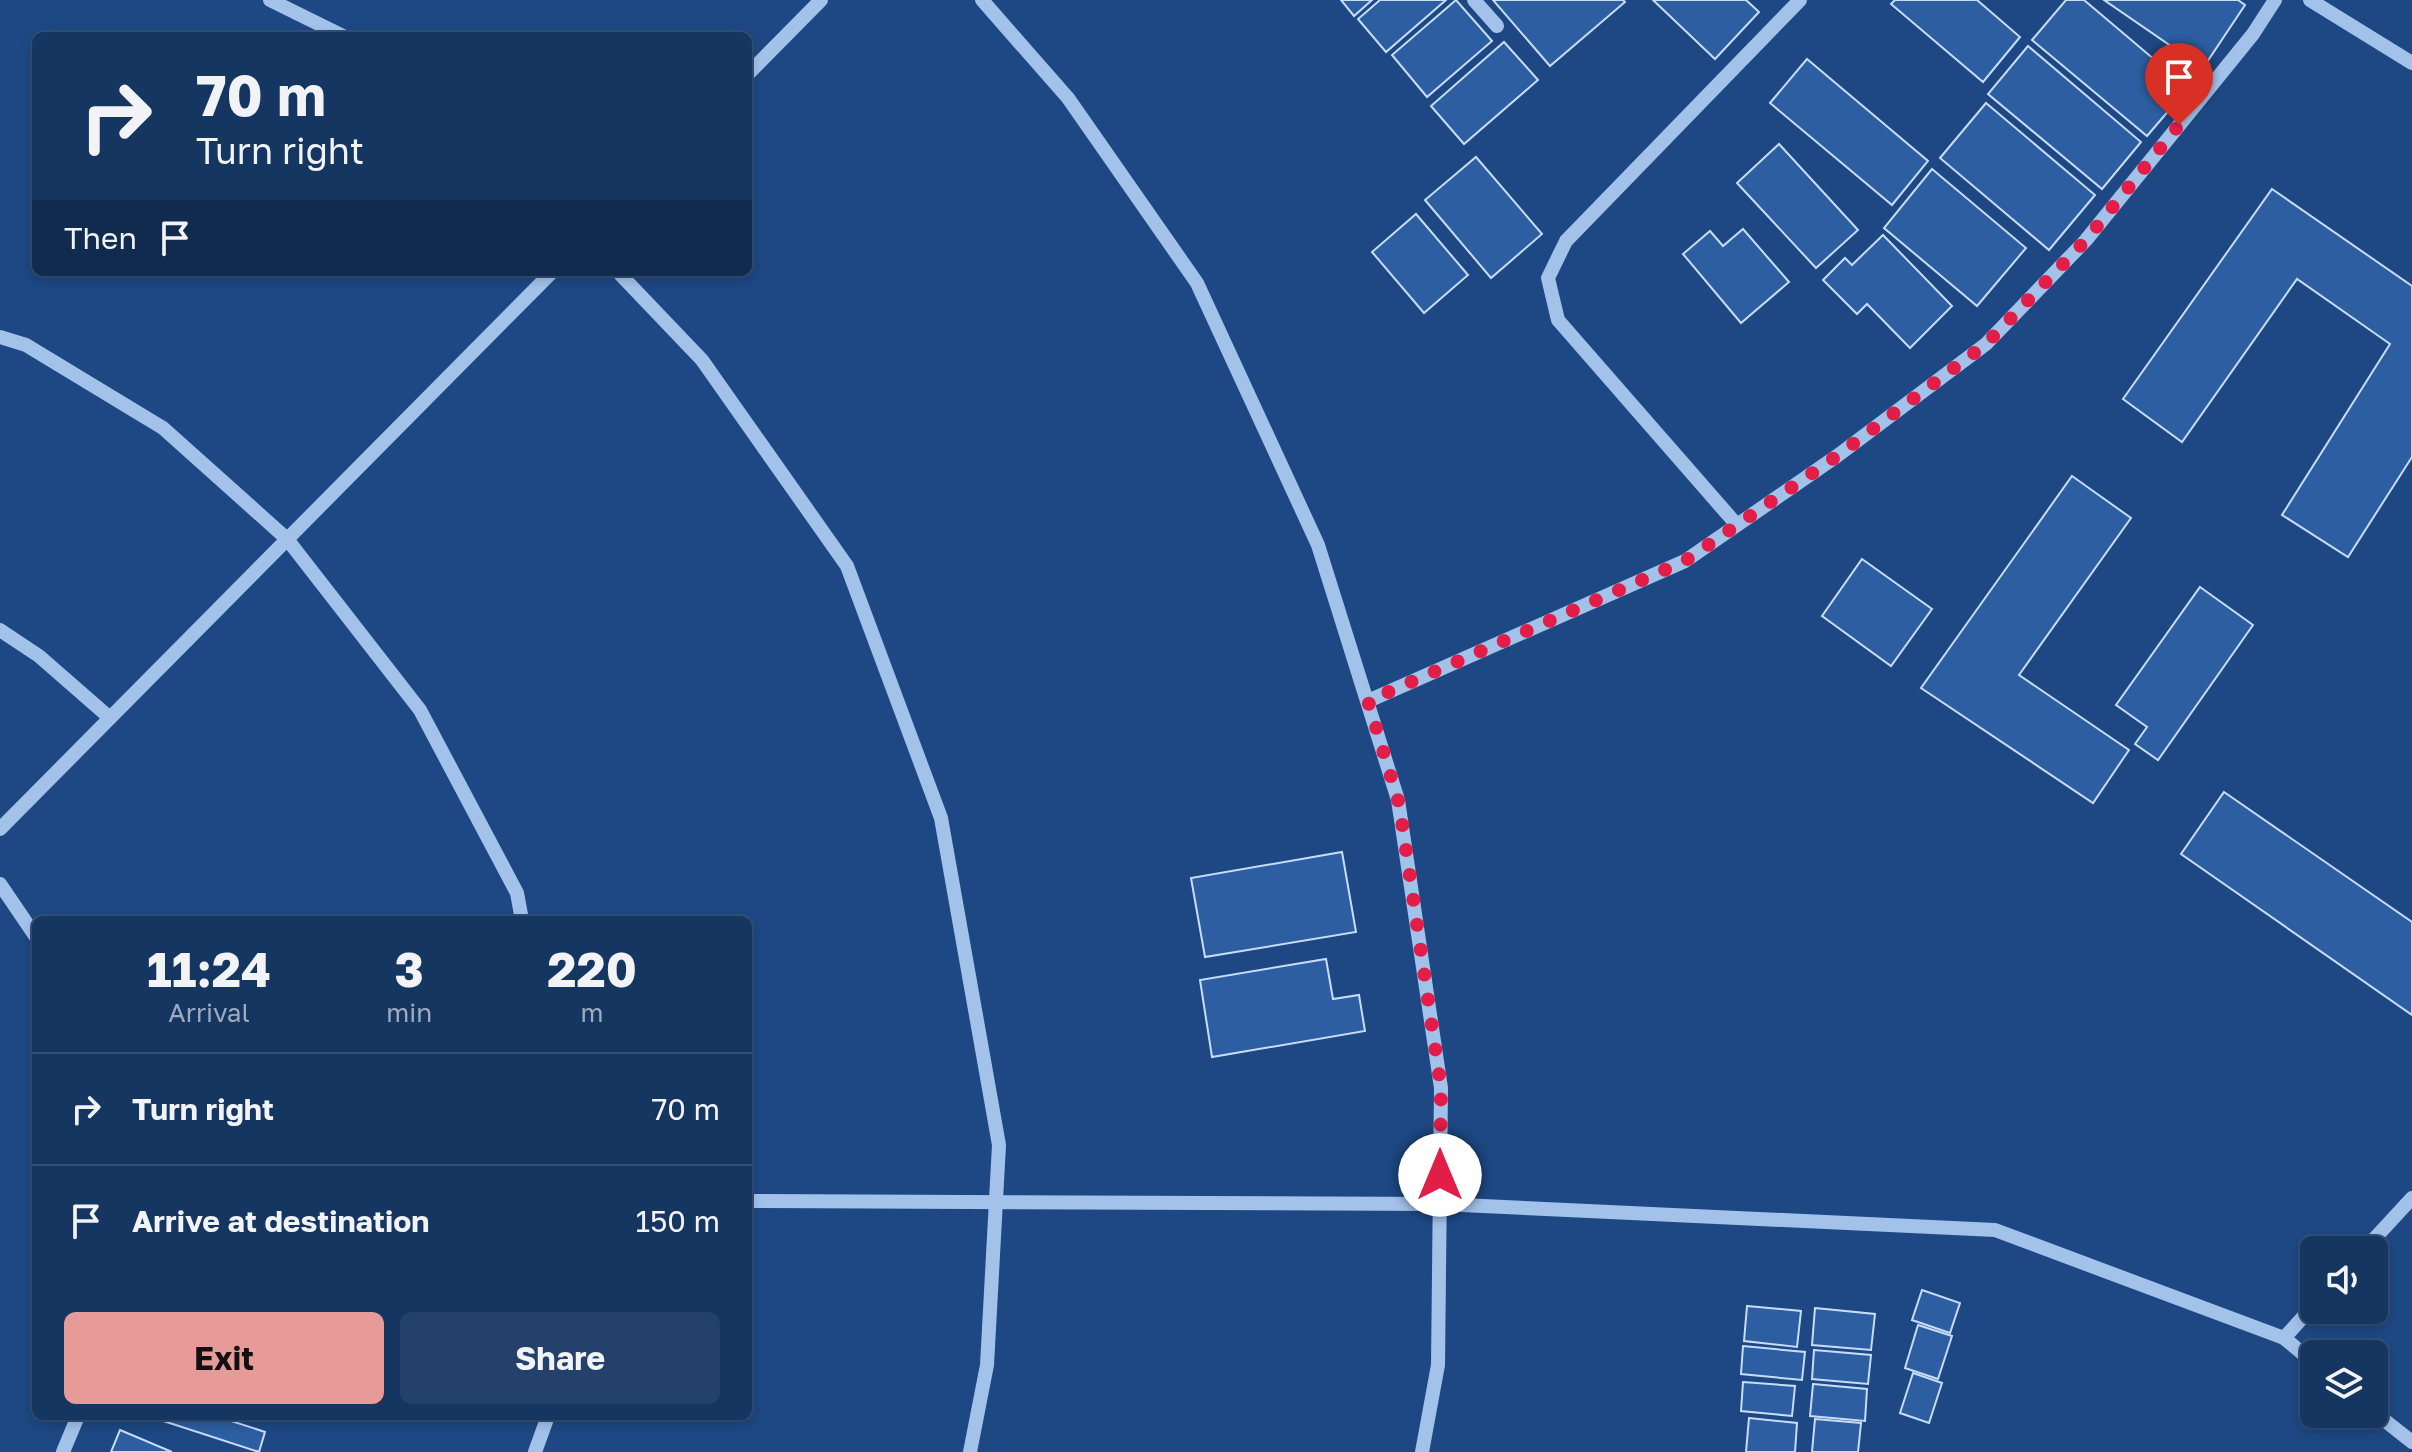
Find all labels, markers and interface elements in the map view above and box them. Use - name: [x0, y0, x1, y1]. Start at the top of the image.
- pin: [2145, 43, 2213, 125]
- icon: arrive: [2157, 55, 2201, 99]
- text: 70 m: [196, 61, 326, 128]
- icon: right: [64, 64, 168, 168]
- text: Turn right: [196, 129, 364, 172]
- icon: arrive: [153, 216, 197, 260]
- text: Then: [64, 220, 137, 256]
- text: 11:24: [147, 940, 271, 998]
- text: 3: [395, 940, 424, 998]
- text: 220: [547, 940, 637, 998]
- text: Arrival: [168, 997, 250, 1028]
- text: min: [386, 997, 432, 1028]
- text: m: [581, 997, 604, 1028]
- icon: right: [64, 1087, 108, 1131]
- text: Turn right: [132, 1091, 274, 1127]
- text: 70 m: [651, 1091, 720, 1127]
- position arrow: [1398, 1133, 1482, 1217]
- icon: arrive: [64, 1199, 108, 1243]
- text: Arrive at destination: [132, 1203, 429, 1239]
- text: 150 m: [635, 1203, 720, 1239]
- map controls: [2300, 1236, 2388, 1428]
- button: sound: [2300, 1236, 2388, 1324]
- button: Exit: [64, 1312, 384, 1404]
- button: Share: [400, 1312, 720, 1404]
- button: layers: [2300, 1340, 2388, 1428]

